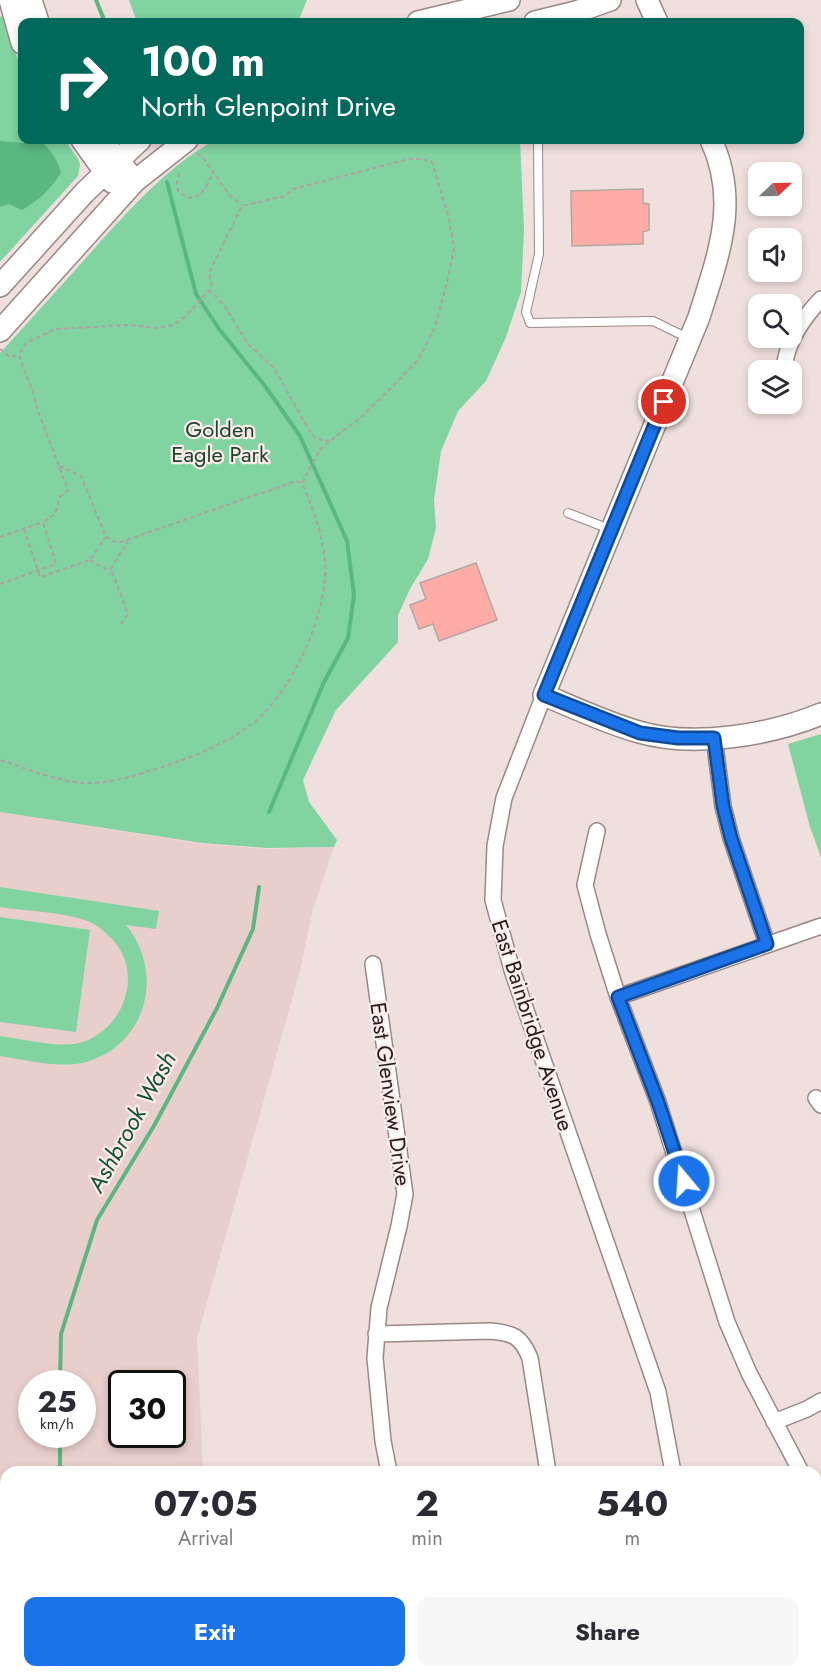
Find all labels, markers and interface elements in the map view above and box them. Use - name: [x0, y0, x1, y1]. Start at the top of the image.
- text: 100 m: [141, 31, 265, 92]
- icon: right: [42, 42, 120, 120]
- text: North Glenpoint Drive: [141, 87, 396, 126]
- north arrow: [748, 162, 802, 216]
- map controls: [748, 162, 802, 414]
- button: sound: [748, 228, 802, 282]
- button: search: [748, 294, 802, 348]
- button: layers: [748, 360, 802, 414]
- pin: [638, 376, 689, 427]
- icon: arrive: [647, 385, 680, 418]
- park label: Golden Eagle Park: [171, 413, 269, 470]
- street label: East Bainbridge Avenue: [484, 915, 582, 1135]
- street label: East Glenview Drive: [362, 1000, 420, 1188]
- water label: Ashbrook Wash: [78, 1045, 185, 1199]
- position arrow: [652, 1149, 716, 1213]
- speed limit sign: 30: [108, 1370, 186, 1448]
- text: 25: [37, 1380, 77, 1423]
- text: km/h: [40, 1413, 74, 1435]
- text: 07:05: [154, 1477, 258, 1529]
- text: 2: [415, 1477, 439, 1529]
- text: 540: [596, 1477, 668, 1529]
- text: Arrival: [178, 1524, 233, 1553]
- text: min: [411, 1524, 443, 1553]
- text: m: [625, 1524, 640, 1553]
- button: Exit: [24, 1597, 405, 1666]
- button: Share: [417, 1597, 798, 1666]

